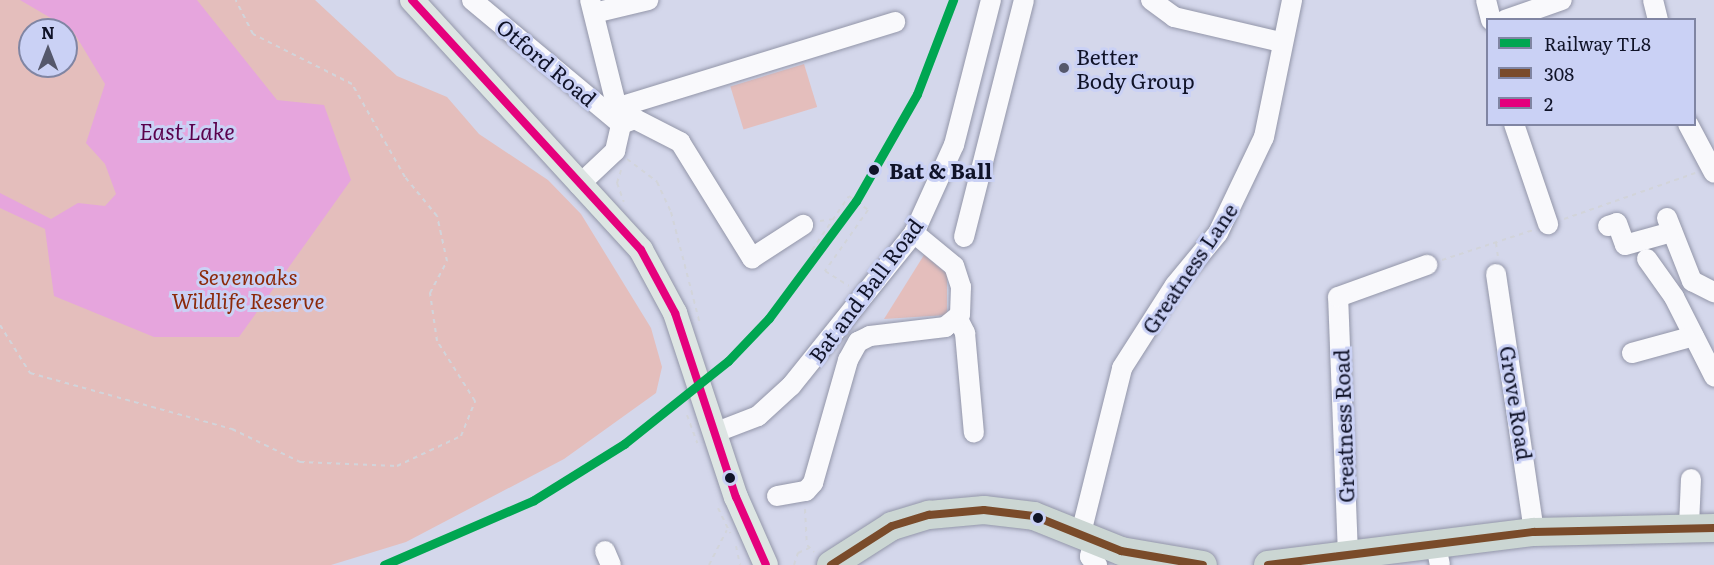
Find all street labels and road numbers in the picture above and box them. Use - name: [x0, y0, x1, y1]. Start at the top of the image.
- street label: Otford Road: [492, 13, 602, 111]
- street label: Greatness Lane: [1136, 198, 1242, 338]
- street label: Bat and Ball Road: [803, 213, 927, 367]
- street label: Grove Road: [1496, 344, 1538, 462]
- street label: Greatness Road: [1328, 349, 1358, 503]

